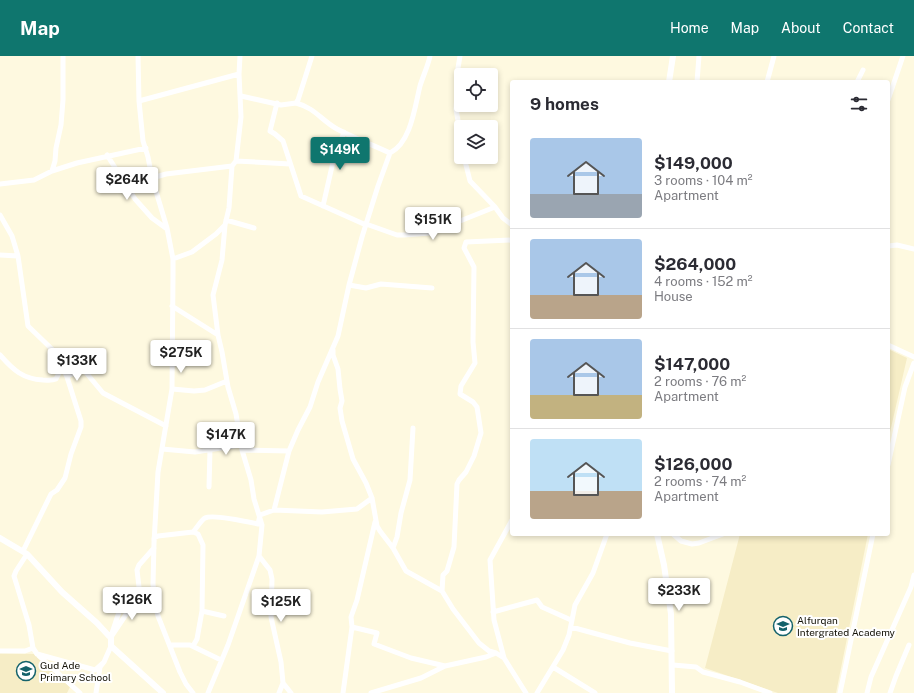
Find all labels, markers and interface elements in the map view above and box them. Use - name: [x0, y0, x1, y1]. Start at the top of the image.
- text: Map: [20, 17, 60, 39]
- text: Home: [670, 20, 709, 36]
- text: Map: [731, 20, 759, 36]
- text: About: [781, 20, 821, 36]
- text: Contact: [843, 20, 894, 36]
- map controls: [454, 68, 498, 164]
- button: locate: [454, 68, 498, 112]
- icon: filters: [848, 93, 870, 115]
- text: 9 homes: [530, 94, 599, 114]
- button: layers: [454, 120, 498, 164]
- pin: $149K: [312, 137, 368, 171]
- text: $149K: [320, 142, 360, 157]
- text: $149,000: [654, 153, 733, 173]
- icon: home: [562, 154, 610, 202]
- pin: $264K: [99, 167, 155, 201]
- text: $264K: [105, 172, 149, 187]
- text: 3 rooms · 104 m²: [654, 173, 753, 188]
- text: Apartment: [654, 188, 719, 203]
- pin: $151K: [405, 207, 461, 241]
- text: $151K: [414, 212, 452, 227]
- text: $264,000: [654, 254, 736, 274]
- icon: home: [562, 255, 610, 303]
- text: 4 rooms · 152 m²: [654, 274, 752, 289]
- text: House: [654, 289, 693, 304]
- pin: $275K: [153, 340, 209, 374]
- text: $275K: [159, 345, 203, 360]
- pin: $133K: [49, 348, 105, 382]
- text: $133K: [57, 353, 97, 368]
- text: $147,000: [654, 354, 730, 374]
- icon: home: [562, 355, 610, 403]
- text: 2 rooms · 76 m²: [654, 374, 746, 389]
- text: Apartment: [654, 389, 719, 404]
- pin: $147K: [198, 422, 254, 456]
- text: $147K: [206, 427, 246, 442]
- text: $126,000: [654, 454, 732, 474]
- icon: home: [562, 455, 610, 503]
- text: 2 rooms · 74 m²: [654, 474, 746, 489]
- text: Apartment: [654, 489, 719, 504]
- pin: $233K: [651, 578, 707, 612]
- text: $233K: [657, 583, 701, 598]
- pin: $126K: [104, 587, 160, 621]
- pin: $125K: [253, 589, 309, 623]
- text: $126K: [112, 592, 152, 607]
- text: $125K: [261, 594, 301, 609]
- place label: Alfurqan Intergrated Academy: [797, 614, 896, 638]
- school or university icon: Alfurqan Intergrated Academy: [772, 615, 794, 637]
- place label: Gud Ade Primary School: [40, 659, 111, 683]
- school or university icon: Gud Ade Primary School: [15, 660, 37, 682]

